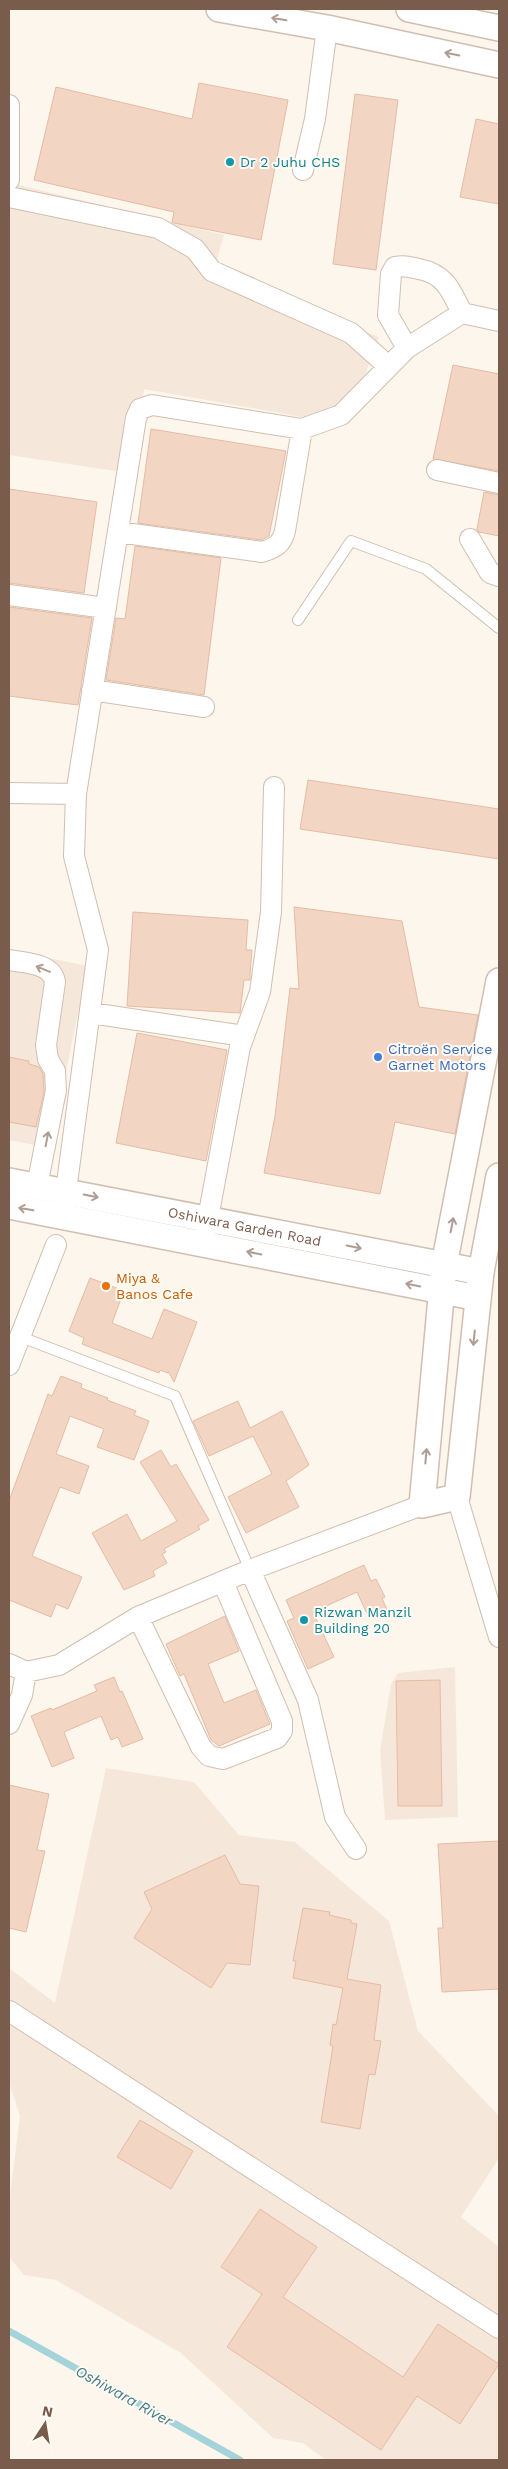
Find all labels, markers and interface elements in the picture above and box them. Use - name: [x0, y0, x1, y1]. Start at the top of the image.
- one-way arrow: [271, 14, 287, 24]
- one-way arrow: [444, 49, 460, 58]
- place label: Dr 2 Juhu CHS: [240, 154, 340, 170]
- marker: Dr 2 Juhu CHS: [224, 156, 236, 168]
- one-way arrow: [36, 964, 51, 973]
- place label: Citroën Service Garnet Motors: [388, 1041, 492, 1073]
- marker: Citroën Service Garnet Motors: [372, 1051, 384, 1063]
- one-way arrow: [42, 1131, 52, 1147]
- one-way arrow: [83, 1192, 99, 1202]
- one-way arrow: [18, 1203, 34, 1213]
- street label: Oshiwara Garden Road: [167, 1204, 323, 1249]
- one-way arrow: [448, 1218, 457, 1234]
- one-way arrow: [345, 1243, 361, 1253]
- one-way arrow: [246, 1248, 262, 1257]
- place label: Miya & Banos Cafe: [116, 1270, 193, 1302]
- marker: Miya & Banos Cafe: [100, 1280, 112, 1292]
- one-way arrow: [406, 1280, 422, 1289]
- one-way arrow: [469, 1330, 479, 1346]
- one-way arrow: [421, 1448, 431, 1464]
- place label: Rizwan Manzil Building 20: [314, 1604, 412, 1636]
- marker: Rizwan Manzil Building 20: [298, 1614, 310, 1626]
- water label: Oshiwara River: [72, 2362, 177, 2431]
- north arrow: [20, 2399, 70, 2449]
- text: N: [41, 2402, 54, 2420]

